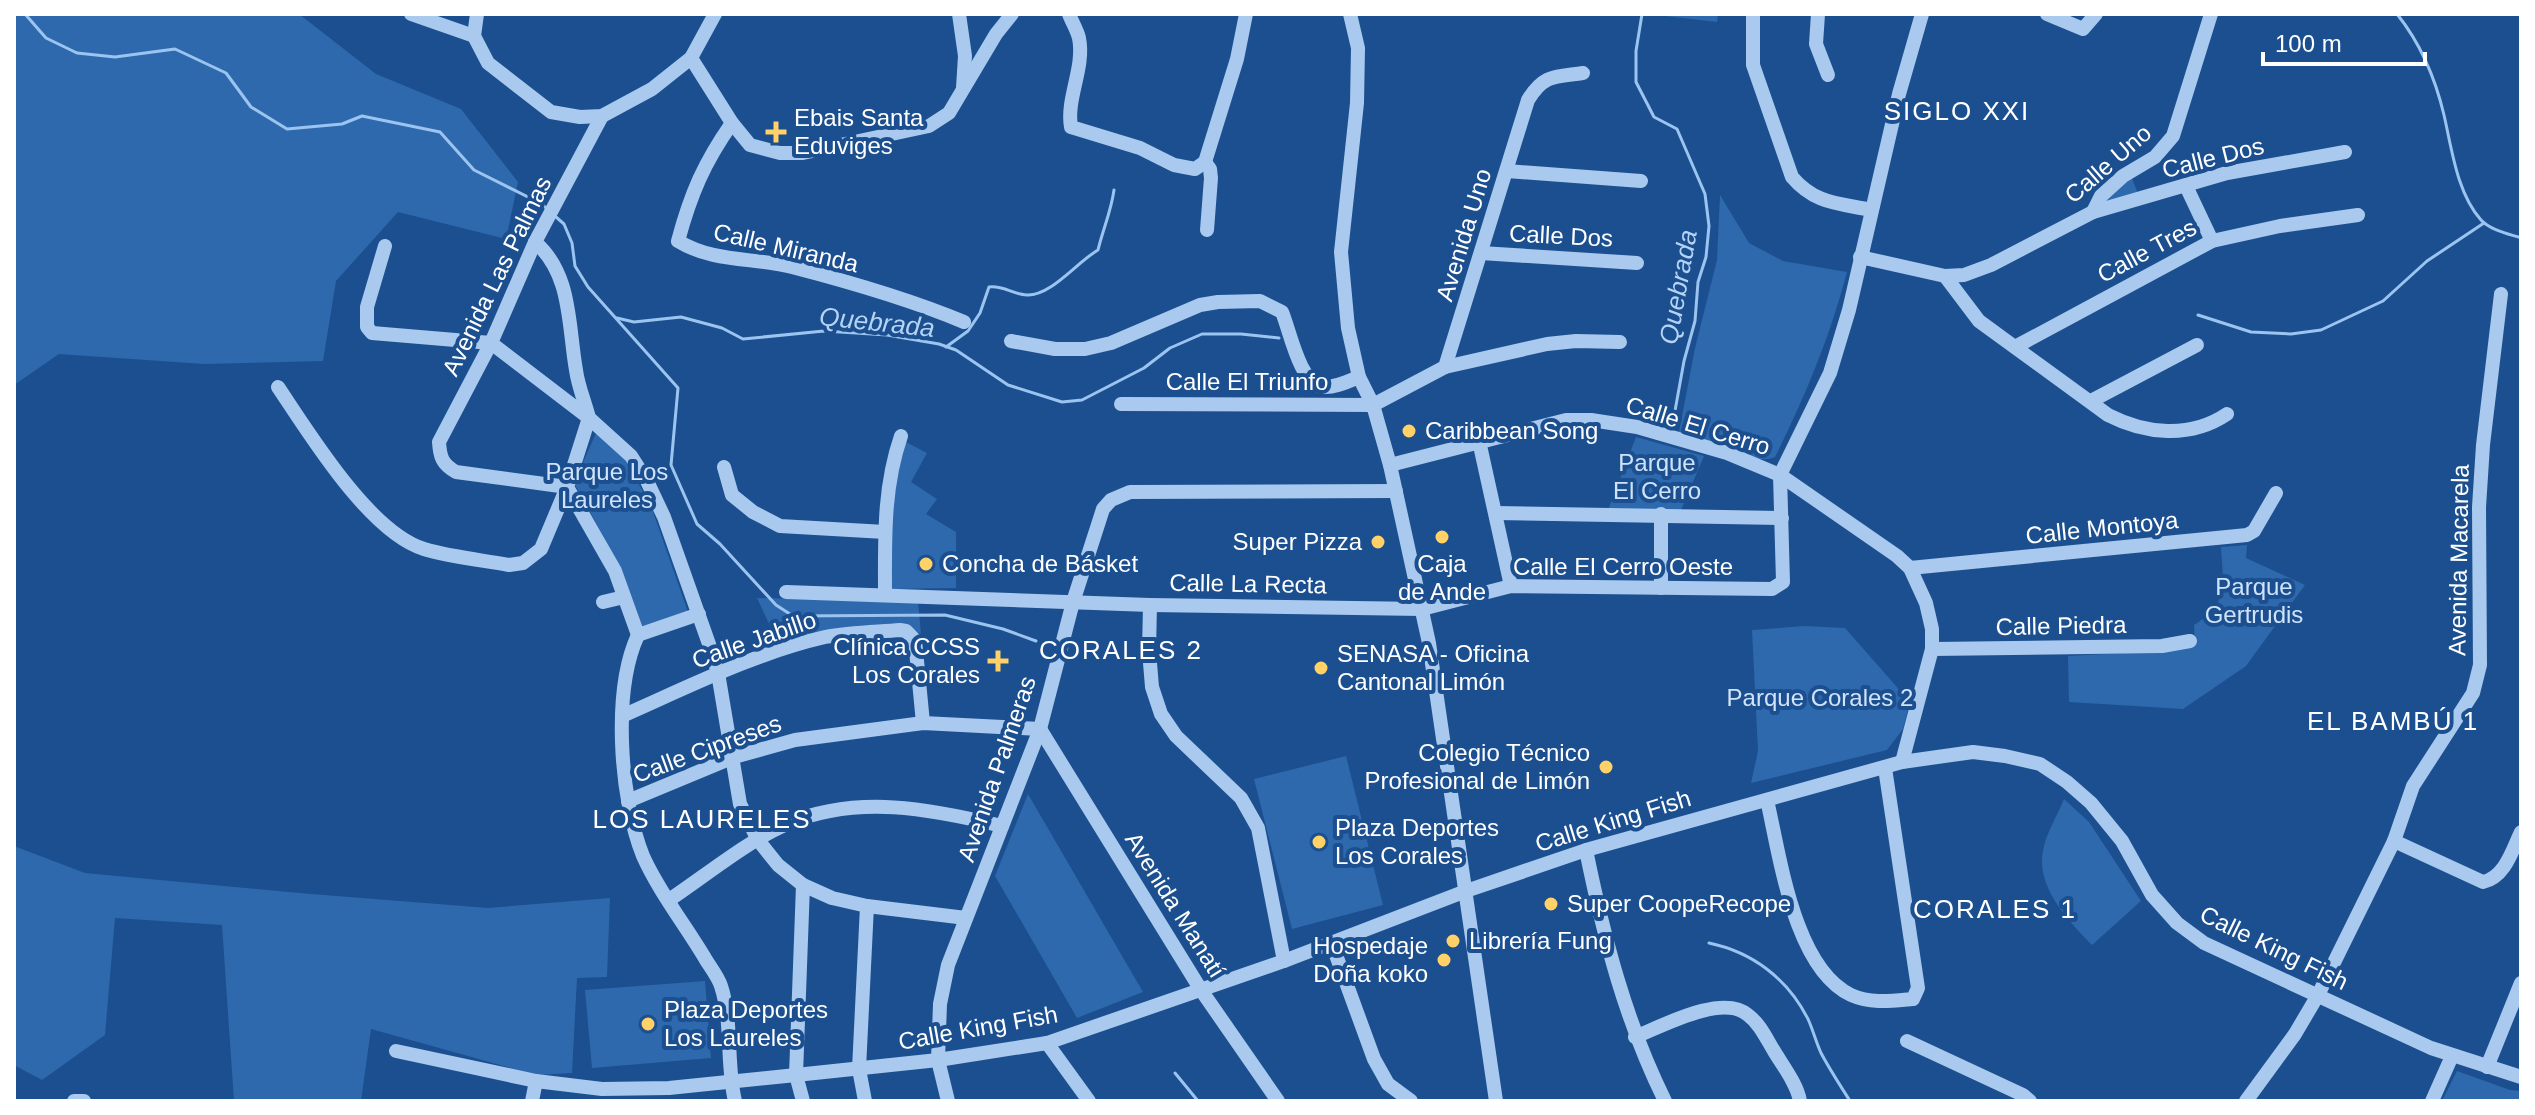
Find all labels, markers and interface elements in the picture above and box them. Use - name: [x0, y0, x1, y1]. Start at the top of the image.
- scale bar: [2263, 16, 2425, 66]
- text: 100 m: [2275, 30, 2342, 57]
- district label: SIGLO XXI: [1884, 96, 2030, 126]
- place label: Ebais Santa Eduviges: [794, 104, 924, 159]
- street label: Calle Uno: [2059, 119, 2156, 208]
- marker: Ebais Santa Eduviges: [765, 121, 787, 143]
- street label: Calle Dos: [2159, 132, 2267, 183]
- street label: Avenida Uno: [1431, 165, 1496, 304]
- street label: Avenida Las Palmas: [437, 172, 557, 380]
- street label: Calle Tres: [2093, 213, 2201, 288]
- street label: Calle Miranda: [711, 218, 862, 277]
- street label: Calle Dos: [1508, 219, 1614, 252]
- water label: Quebrada: [1653, 227, 1703, 347]
- water label: Quebrada: [818, 301, 936, 343]
- street label: Calle El Triunfo: [1166, 368, 1328, 395]
- street label: Calle El Cerro: [1623, 391, 1774, 460]
- place label: Caribbean Song: [1425, 417, 1598, 444]
- marker: Caribbean Song: [1400, 422, 1418, 440]
- park label: Parque El Cerro: [1613, 449, 1701, 504]
- park label: Parque Los Laureles: [546, 458, 668, 513]
- street label: Avenida Macarela: [2443, 463, 2474, 656]
- street label: Calle Montoya: [2024, 506, 2180, 549]
- place label: Super Pizza: [1233, 528, 1363, 555]
- marker: Caja de Ande: [1433, 528, 1451, 546]
- marker: Super Pizza: [1369, 533, 1387, 551]
- place label: Concha de Básket: [942, 550, 1138, 577]
- place label: Caja de Ande: [1398, 550, 1486, 605]
- street label: Calle El Cerro Oeste: [1513, 553, 1733, 580]
- marker: Concha de Básket: [917, 555, 935, 573]
- street label: Calle La Recta: [1169, 569, 1328, 598]
- park label: Parque Gertrudis: [2205, 573, 2303, 628]
- street label: Calle Jabillo: [688, 606, 819, 673]
- street label: Calle Piedra: [1995, 611, 2127, 640]
- place label: Clínica CCSS Los Corales: [833, 633, 980, 688]
- district label: CORALES 2: [1039, 635, 1203, 665]
- place label: SENASA - Oficina Cantonal Limón: [1337, 640, 1530, 695]
- marker: Clínica CCSS Los Corales: [987, 650, 1009, 672]
- marker: SENASA - Oficina Cantonal Limón: [1312, 659, 1330, 677]
- street label: Avenida Palmeras: [952, 673, 1041, 865]
- park label: Parque Corales 2: [1727, 684, 1913, 711]
- district label: EL BAMBÚ 1: [2307, 706, 2479, 736]
- street label: Calle Cipreses: [629, 709, 785, 788]
- place label: Colegio Técnico Profesional de Limón: [1365, 739, 1590, 794]
- marker: Colegio Técnico Profesional de Limón: [1597, 758, 1615, 776]
- street label: Calle King Fish: [1532, 784, 1694, 857]
- district label: LOS LAURELES: [592, 804, 812, 834]
- place label: Plaza Deportes Los Corales: [1335, 814, 1499, 869]
- street label: Avenida Manatí: [1120, 827, 1231, 983]
- marker: Plaza Deportes Los Corales: [1310, 833, 1328, 851]
- place label: Super CoopeRecope: [1567, 890, 1791, 917]
- district label: CORALES 1: [1913, 894, 2077, 924]
- marker: Super CoopeRecope: [1542, 895, 1560, 913]
- street label: Calle King Fish: [2196, 900, 2353, 995]
- place label: Librería Fung: [1469, 927, 1612, 954]
- place label: Hospedaje Doña koko: [1313, 932, 1428, 987]
- marker: Librería Fung: [1444, 932, 1462, 950]
- marker: Hospedaje Doña koko: [1435, 951, 1453, 969]
- place label: Plaza Deportes Los Laureles: [664, 996, 828, 1051]
- street label: Calle King Fish: [896, 1000, 1060, 1055]
- marker: Plaza Deportes Los Laureles: [639, 1015, 657, 1033]

